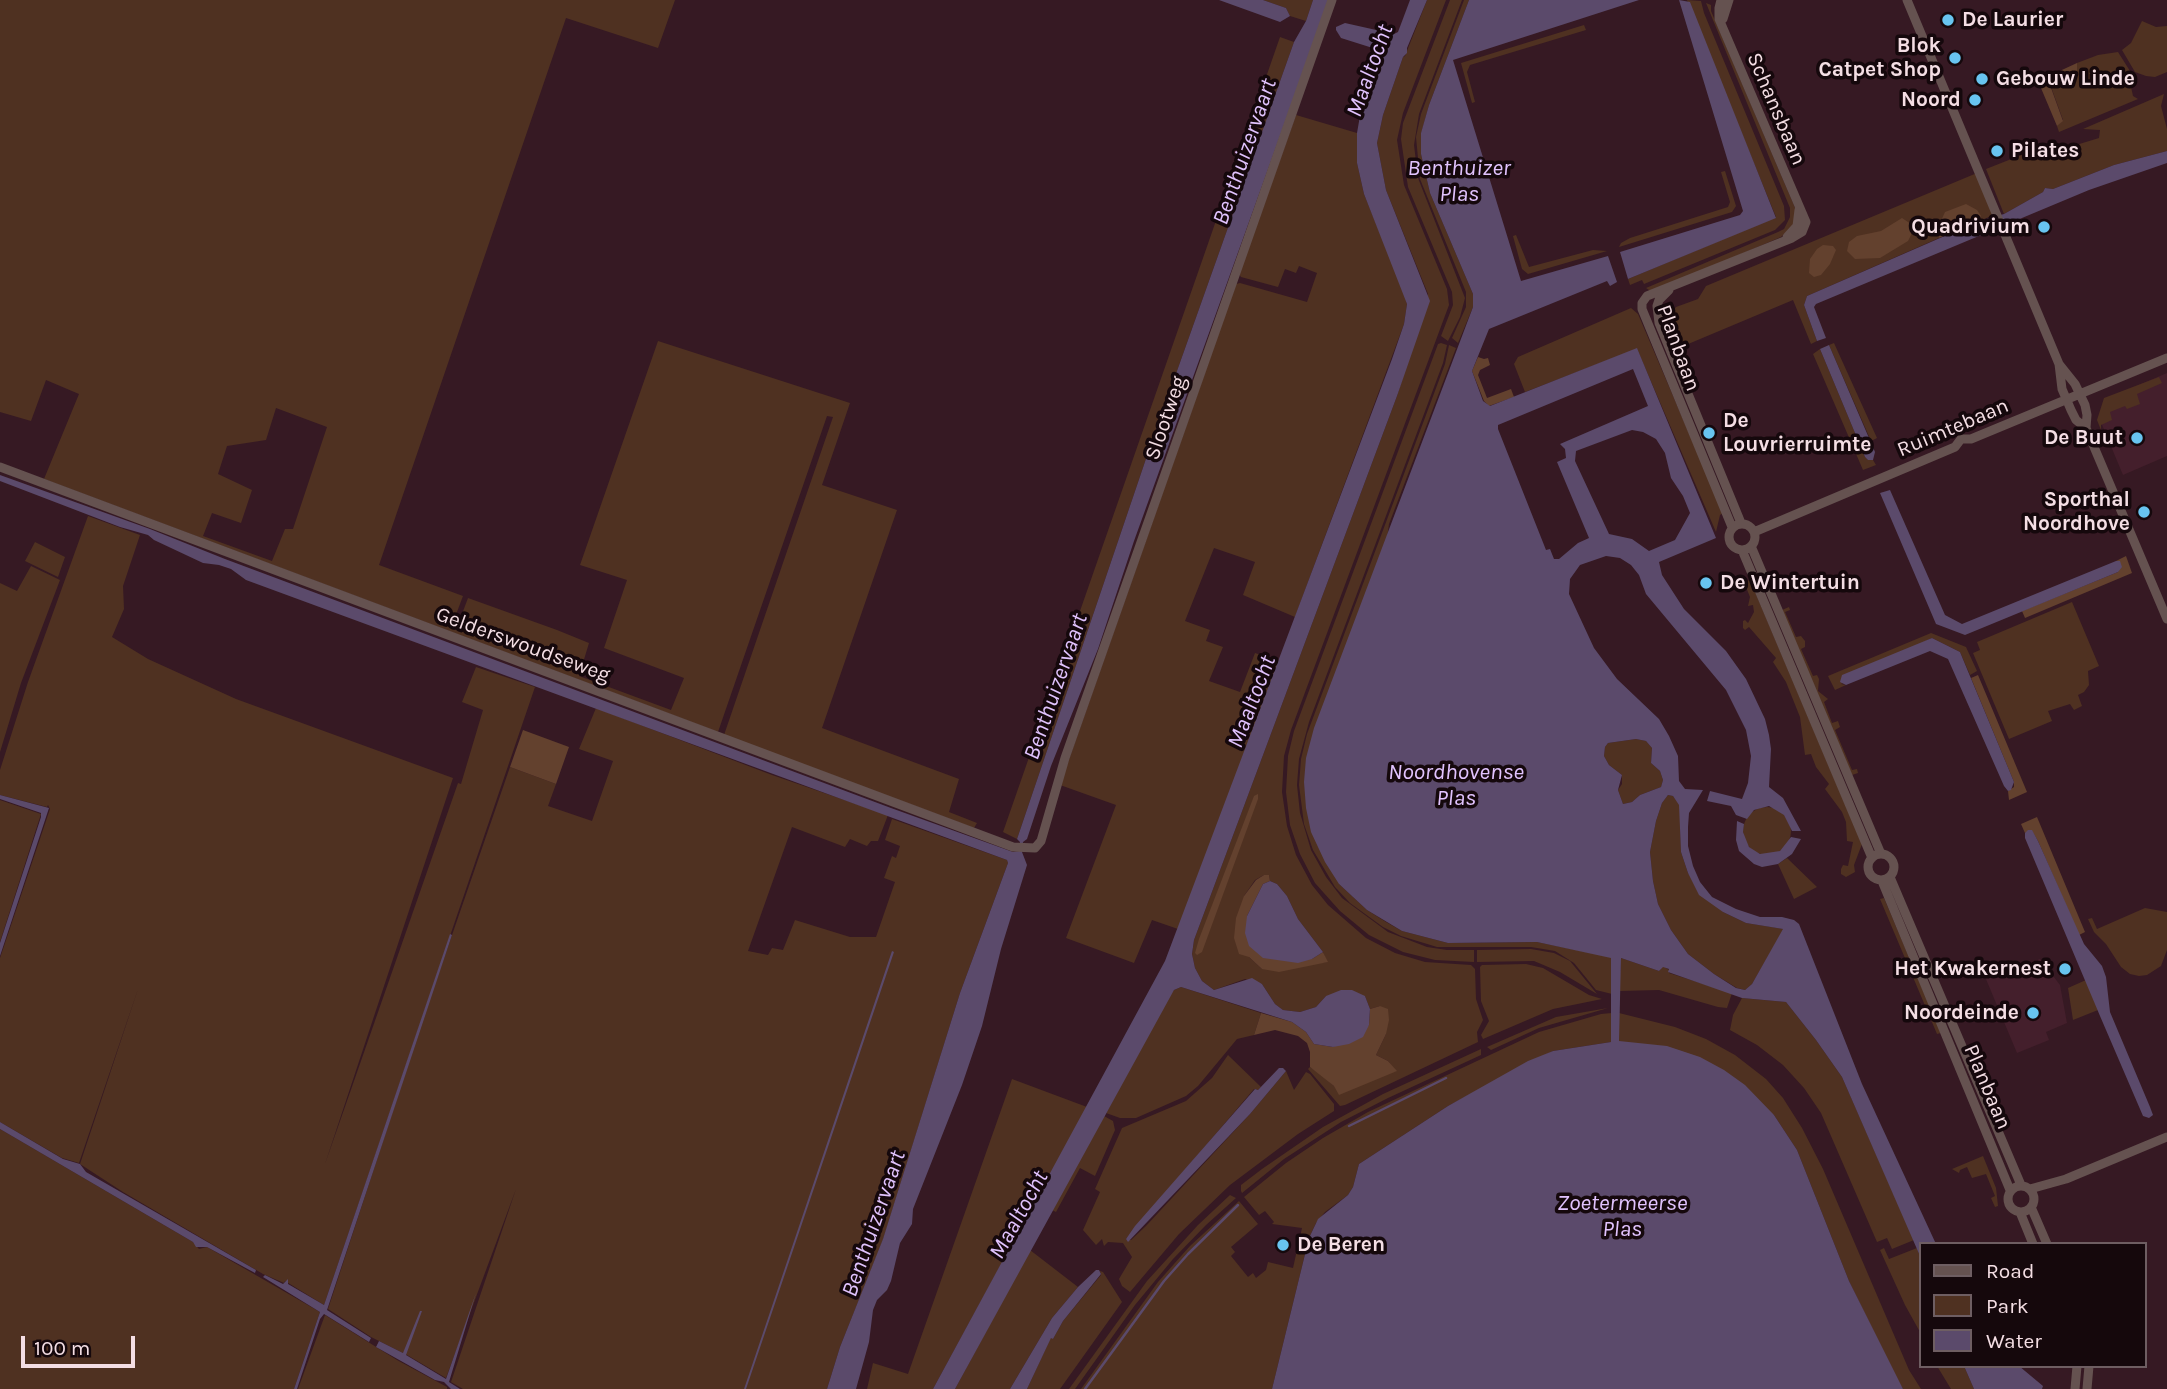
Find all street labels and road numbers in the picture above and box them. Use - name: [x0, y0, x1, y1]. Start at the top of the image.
- street label: Schansbaan: [1741, 49, 1811, 169]
- street label: Planbaan: [1651, 301, 1705, 395]
- street label: Slootweg: [1140, 373, 1192, 463]
- street label: Ruimtebaan: [1894, 393, 2012, 463]
- street label: Gelderswoudseweg: [432, 602, 614, 688]
- street label: Planbaan: [1958, 1041, 2016, 1133]

